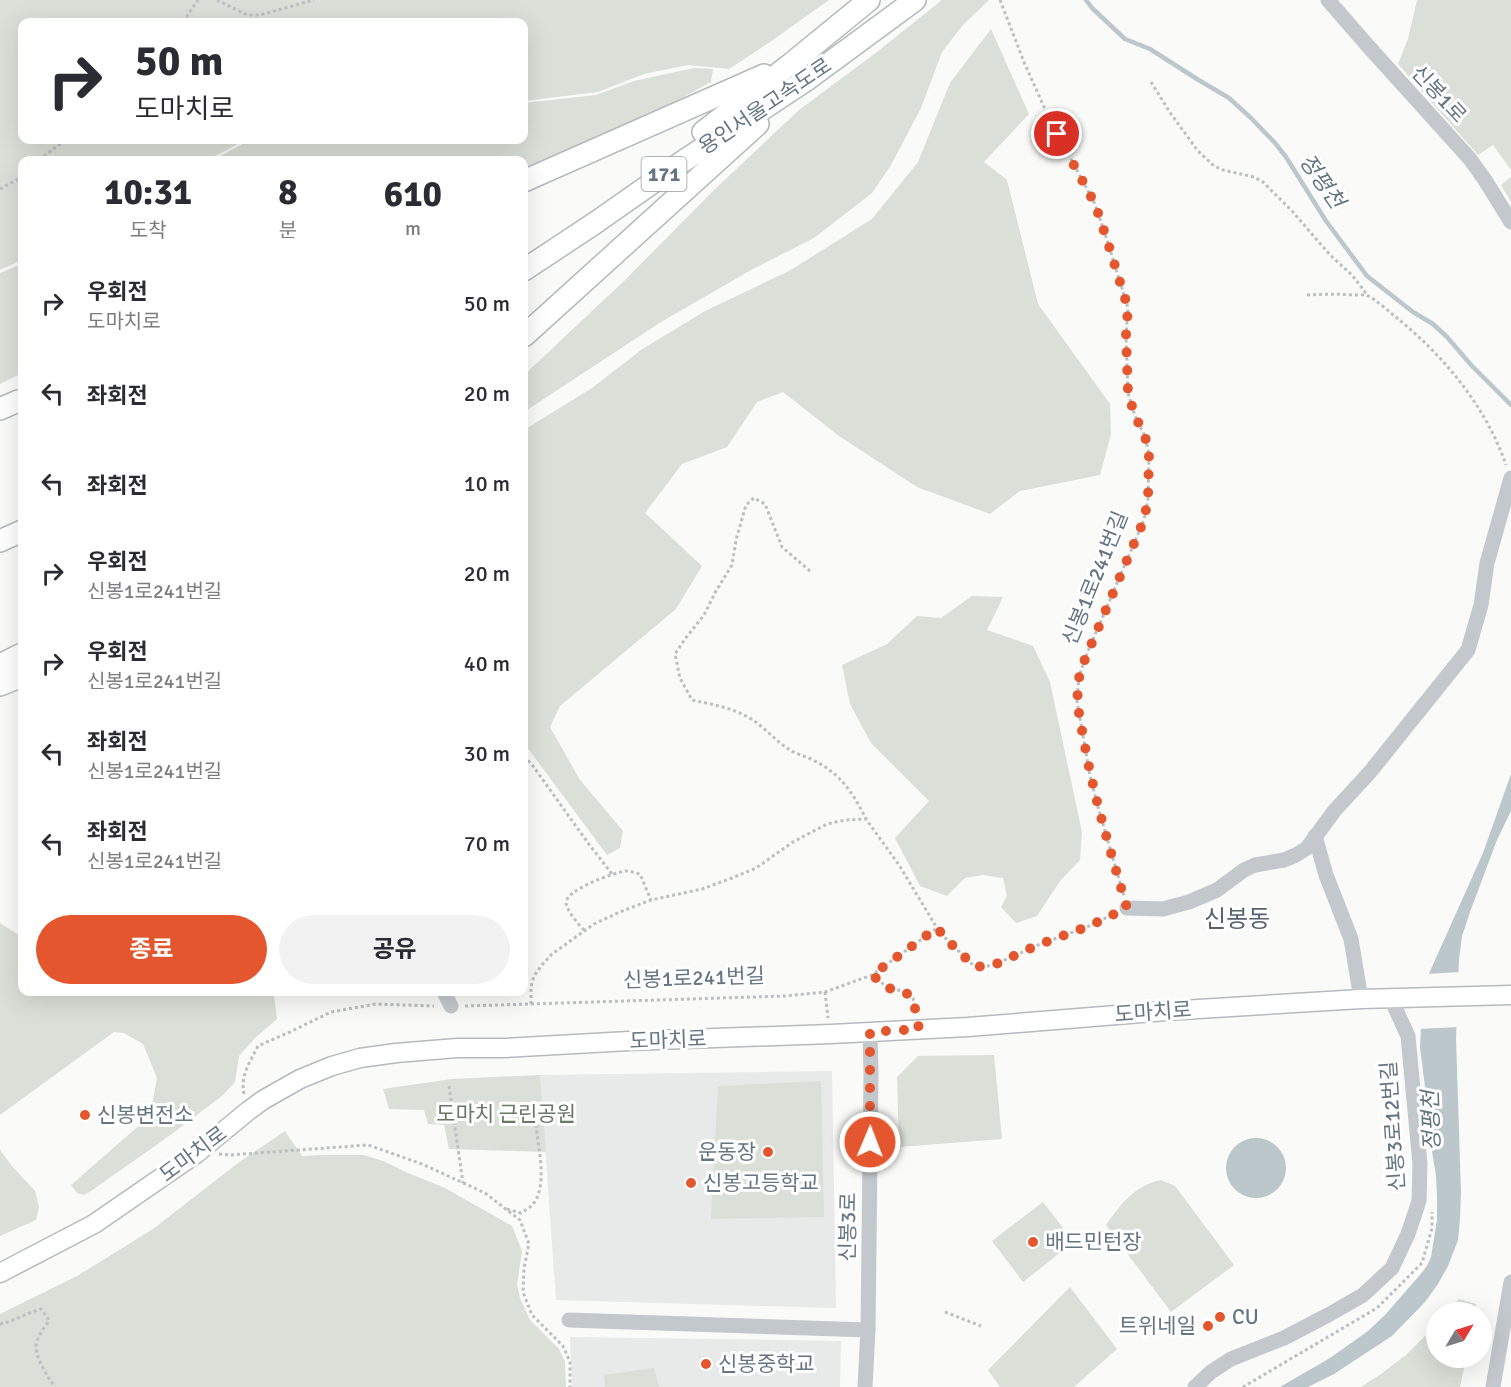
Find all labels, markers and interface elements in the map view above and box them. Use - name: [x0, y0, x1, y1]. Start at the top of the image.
- text: 50 m: [135, 36, 224, 87]
- icon: right: [36, 42, 114, 120]
- street label: 용인서울고속도로: [694, 52, 836, 160]
- street label: 신봉1로: [1406, 60, 1472, 128]
- text: 도마치로: [135, 93, 234, 126]
- pin: [1031, 108, 1082, 159]
- icon: arrive: [1040, 117, 1073, 150]
- water label: 정평천: [1294, 148, 1352, 216]
- road number: 171: [642, 157, 686, 191]
- text: 10:31: [104, 170, 192, 215]
- text: 8: [278, 170, 298, 215]
- text: 610: [384, 172, 442, 217]
- text: m: [405, 216, 421, 241]
- text: 도착: [130, 218, 167, 243]
- text: 분: [279, 218, 297, 243]
- text: 우회전: [87, 278, 148, 305]
- icon: right: [36, 287, 69, 320]
- text: 50 m: [464, 290, 510, 317]
- text: 도마치로: [87, 309, 161, 334]
- icon: left: [36, 377, 69, 410]
- text: 20 m: [464, 380, 510, 407]
- text: 좌회전: [87, 382, 148, 409]
- icon: left: [36, 467, 69, 500]
- text: 10 m: [464, 470, 510, 497]
- text: 좌회전: [87, 472, 148, 499]
- street label: 신봉1로241번길: [1056, 507, 1134, 649]
- text: 우회전: [87, 548, 148, 575]
- icon: right: [36, 557, 69, 590]
- text: 20 m: [464, 560, 510, 587]
- text: 신봉1로241번길: [87, 579, 222, 604]
- text: 우회전: [87, 638, 148, 665]
- icon: right: [36, 647, 69, 680]
- text: 40 m: [464, 650, 510, 677]
- text: 신봉1로241번길: [87, 669, 222, 694]
- text: 좌회전: [87, 728, 148, 755]
- icon: left: [36, 737, 69, 770]
- text: 30 m: [464, 740, 510, 767]
- text: 신봉1로241번길: [87, 759, 222, 784]
- text: 좌회전: [87, 818, 148, 845]
- icon: left: [36, 827, 69, 860]
- text: 70 m: [464, 830, 510, 857]
- text: 신봉1로241번길: [87, 849, 222, 874]
- district label: 신봉동: [1204, 904, 1270, 934]
- button: 종료: [36, 915, 267, 984]
- button: 공유: [279, 915, 510, 984]
- street label: 신봉1로241번길: [623, 963, 765, 993]
- street label: 도마치로: [1114, 996, 1192, 1028]
- street label: 도마치로: [629, 1026, 707, 1054]
- street label: 신봉3로12번길: [1375, 1060, 1411, 1192]
- water label: 정평천: [1416, 1087, 1446, 1152]
- park label: 도마치 근린공원: [436, 1101, 576, 1127]
- place label: 신봉변전소: [97, 1102, 194, 1128]
- marker: 신봉변전소: [78, 1108, 92, 1122]
- position arrow: [838, 1110, 902, 1174]
- street label: 도마치로: [154, 1120, 232, 1188]
- place label: 운동장: [698, 1139, 756, 1165]
- marker: 운동장: [761, 1145, 775, 1159]
- place label: 신봉고등학교: [703, 1170, 819, 1196]
- marker: 신봉고등학교: [684, 1176, 698, 1190]
- street label: 신봉3로: [834, 1192, 862, 1262]
- place label: 배드민턴장: [1045, 1229, 1142, 1255]
- marker: 배드민턴장: [1026, 1235, 1040, 1249]
- north arrow: [1426, 1302, 1492, 1368]
- map controls: [1426, 1302, 1492, 1368]
- place label: CU: [1232, 1304, 1259, 1330]
- marker: CU: [1213, 1310, 1227, 1324]
- place label: 트위네일: [1119, 1313, 1196, 1339]
- marker: 트위네일: [1201, 1319, 1215, 1333]
- place label: 신봉중학교: [718, 1351, 815, 1377]
- marker: 신봉중학교: [699, 1357, 713, 1371]

